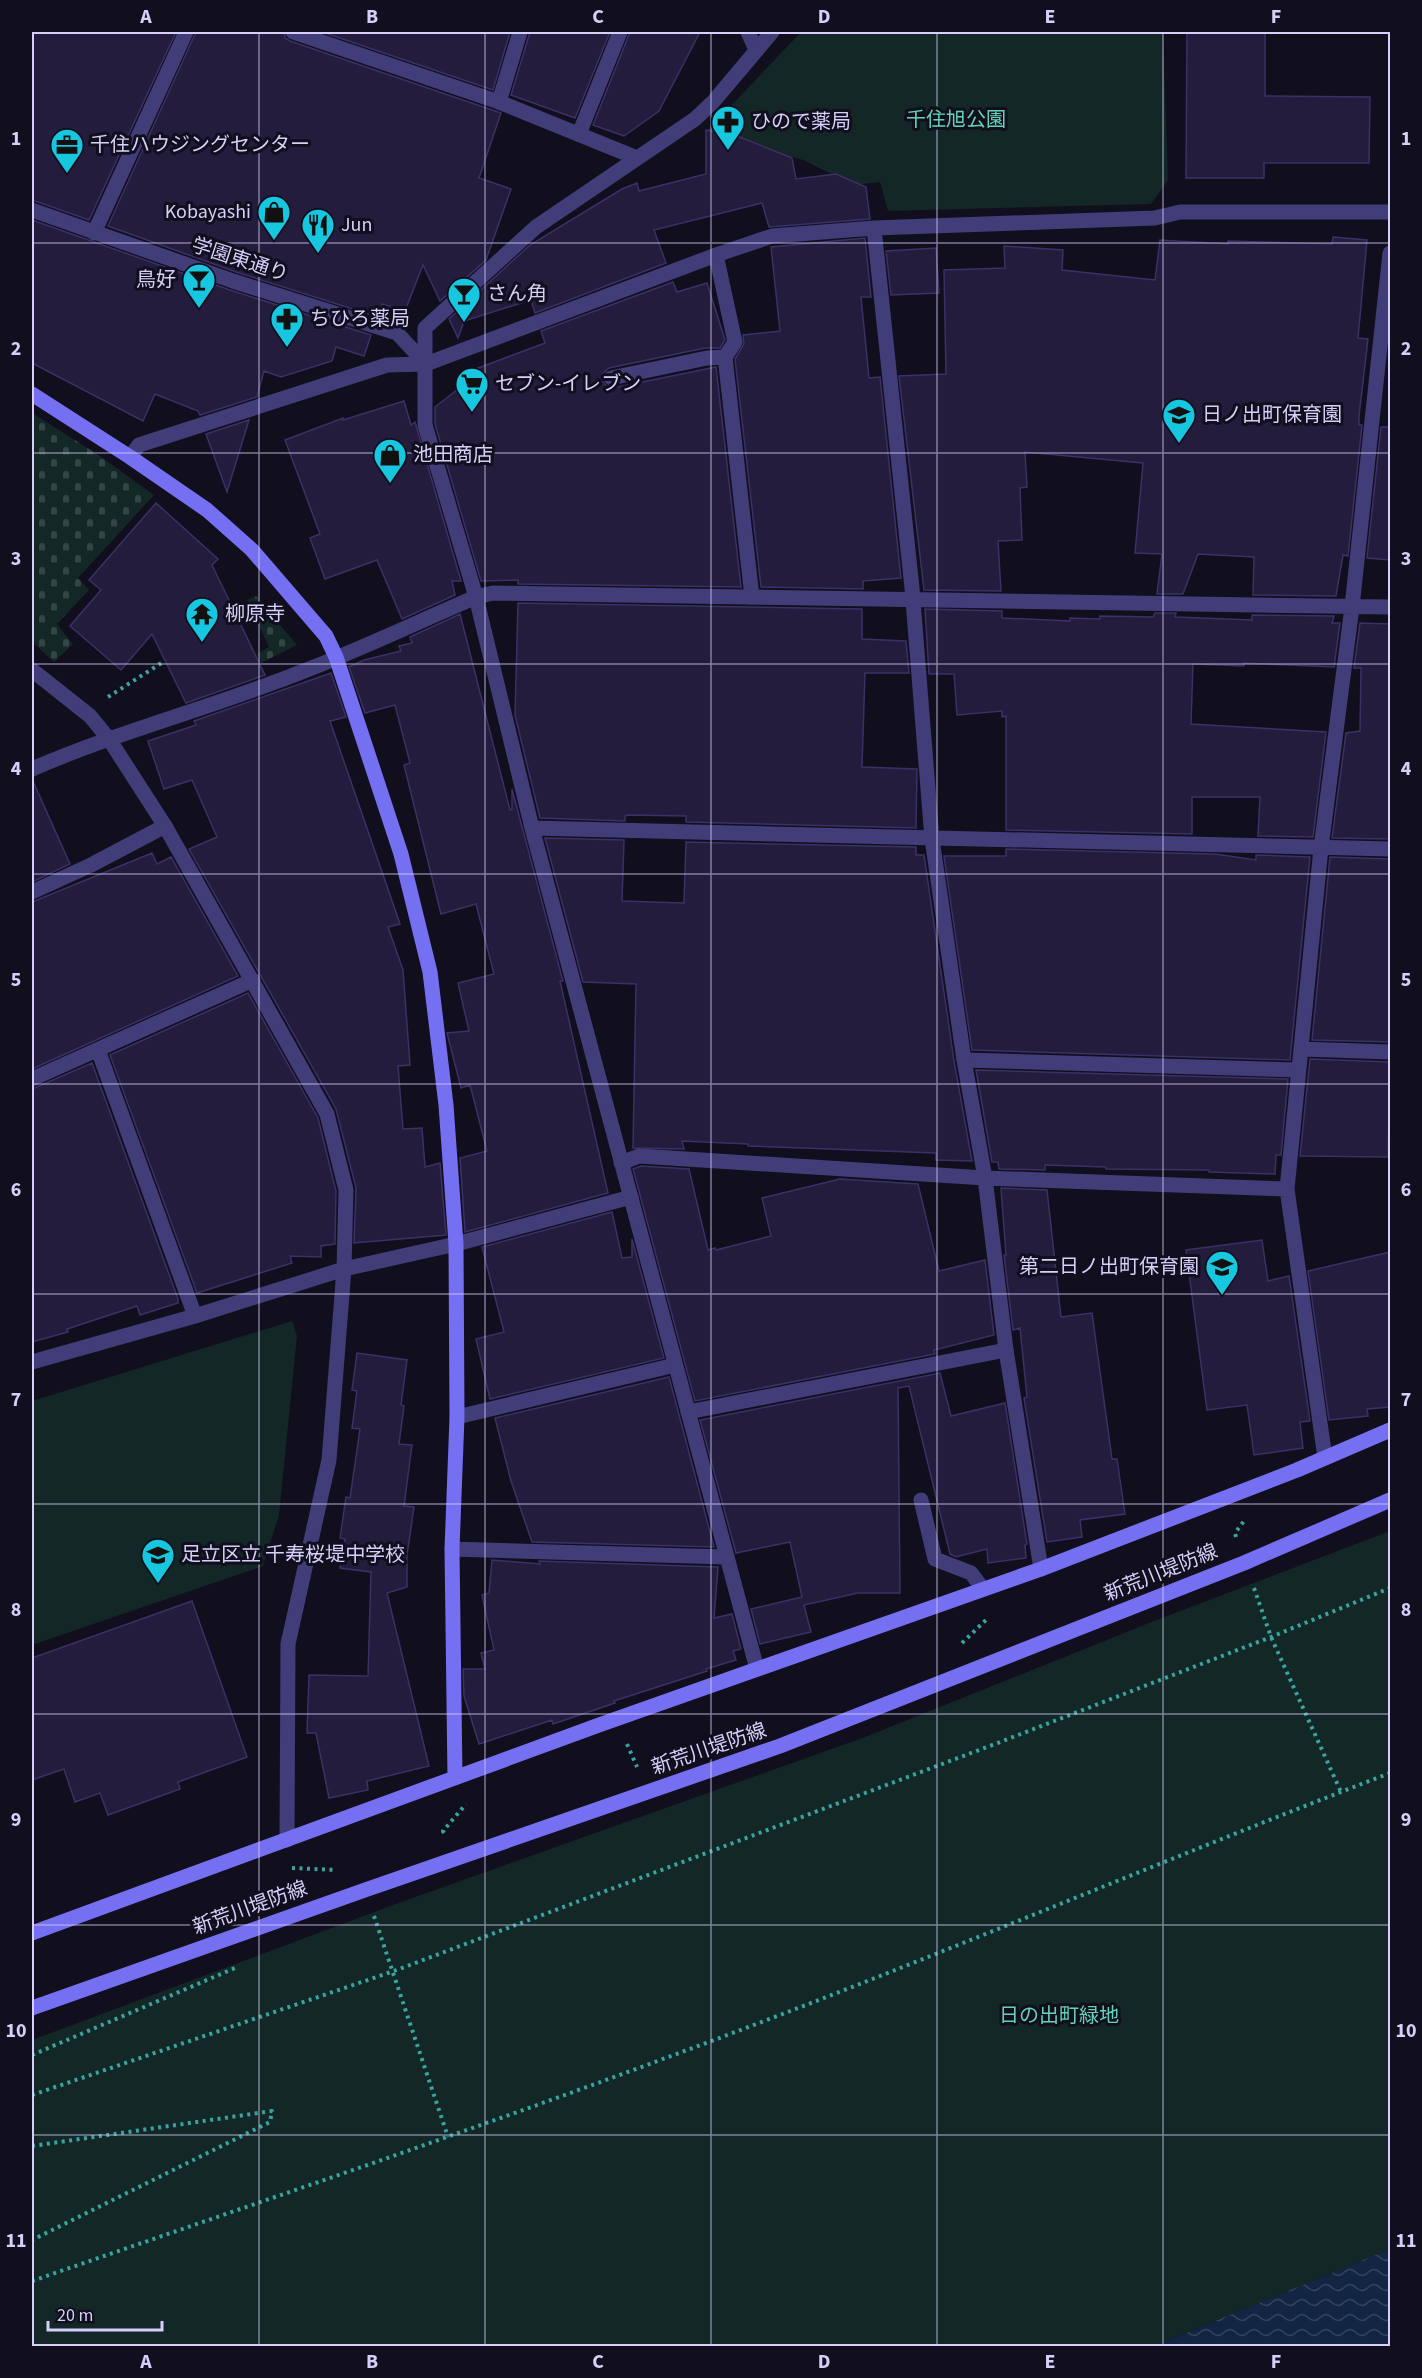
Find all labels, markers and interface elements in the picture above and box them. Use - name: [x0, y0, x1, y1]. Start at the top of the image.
- text: A: [139, 3, 152, 31]
- text: B: [366, 3, 378, 31]
- text: C: [592, 3, 604, 31]
- text: D: [818, 3, 830, 31]
- text: E: [1045, 3, 1055, 31]
- text: F: [1271, 3, 1281, 31]
- pharmacy icon: ひので薬局: [710, 104, 746, 151]
- park label: 千住旭公園: [906, 106, 1006, 134]
- place label: ひので薬局: [751, 108, 851, 136]
- text: 1: [11, 125, 21, 153]
- text: 1: [1401, 125, 1411, 153]
- office icon: 千住ハウジングセンター: [49, 127, 85, 174]
- place label: 千住ハウジングセンター: [90, 131, 310, 159]
- shop icon: Kobayashi: [256, 194, 292, 241]
- place label: Kobayashi: [165, 198, 251, 226]
- restaurant icon: Jun: [300, 207, 336, 254]
- place label: Jun: [341, 211, 372, 239]
- street label: 学園東通り: [188, 231, 292, 289]
- bar icon: 鳥好: [181, 262, 217, 309]
- place label: 鳥好: [136, 266, 176, 294]
- bar icon: さん角: [446, 276, 482, 323]
- place label: さん角: [487, 280, 547, 308]
- pharmacy icon: ちひろ薬局: [269, 301, 305, 348]
- place label: ちひろ薬局: [310, 305, 410, 333]
- text: 2: [11, 335, 21, 363]
- text: 2: [1401, 335, 1411, 363]
- supermarket icon: セブン-イレブン: [454, 366, 490, 413]
- place label: セブン-イレブン: [495, 370, 641, 398]
- school or university icon: 日ノ出町保育園: [1161, 397, 1197, 444]
- place label: 日ノ出町保育園: [1202, 401, 1342, 429]
- shop icon: 池田商店: [372, 437, 408, 484]
- place label: 池田商店: [413, 441, 493, 469]
- text: 3: [11, 545, 21, 573]
- text: 3: [1401, 545, 1411, 573]
- temple icon: 柳原寺: [184, 596, 220, 643]
- place label: 柳原寺: [225, 600, 285, 628]
- text: 4: [11, 755, 22, 783]
- text: 4: [1401, 755, 1412, 783]
- text: 5: [11, 966, 21, 994]
- text: 5: [1401, 966, 1411, 994]
- text: 6: [11, 1176, 21, 1204]
- text: 6: [1401, 1176, 1411, 1204]
- school or university icon: 第二日ノ出町保育園: [1204, 1249, 1240, 1296]
- place label: 第二日ノ出町保育園: [1019, 1253, 1199, 1281]
- text: 7: [11, 1386, 21, 1414]
- text: 7: [1401, 1386, 1411, 1414]
- school or university icon: 足立区立 千寿桜堤中学校: [140, 1537, 176, 1584]
- street label: 新荒川堤防線: [1100, 1538, 1222, 1608]
- place label: 足立区立 千寿桜堤中学校: [181, 1541, 405, 1569]
- text: 8: [11, 1596, 21, 1624]
- text: 8: [1401, 1596, 1411, 1624]
- street label: 新荒川堤防線: [648, 1716, 770, 1782]
- text: 9: [11, 1806, 21, 1834]
- text: 9: [1401, 1806, 1411, 1834]
- street label: 新荒川堤防線: [189, 1874, 311, 1942]
- park label: 日の出町緑地: [999, 2002, 1119, 2030]
- text: 10: [5, 2017, 27, 2045]
- text: 10: [1395, 2017, 1417, 2045]
- text: 11: [5, 2227, 27, 2255]
- text: 11: [1395, 2227, 1417, 2255]
- scale bar: [48, 2294, 162, 2332]
- text: 20 m: [57, 2303, 93, 2328]
- text: A: [139, 2348, 152, 2376]
- text: B: [366, 2348, 378, 2376]
- text: C: [592, 2348, 604, 2376]
- text: D: [818, 2348, 830, 2376]
- text: E: [1045, 2348, 1055, 2376]
- text: F: [1271, 2348, 1281, 2376]

